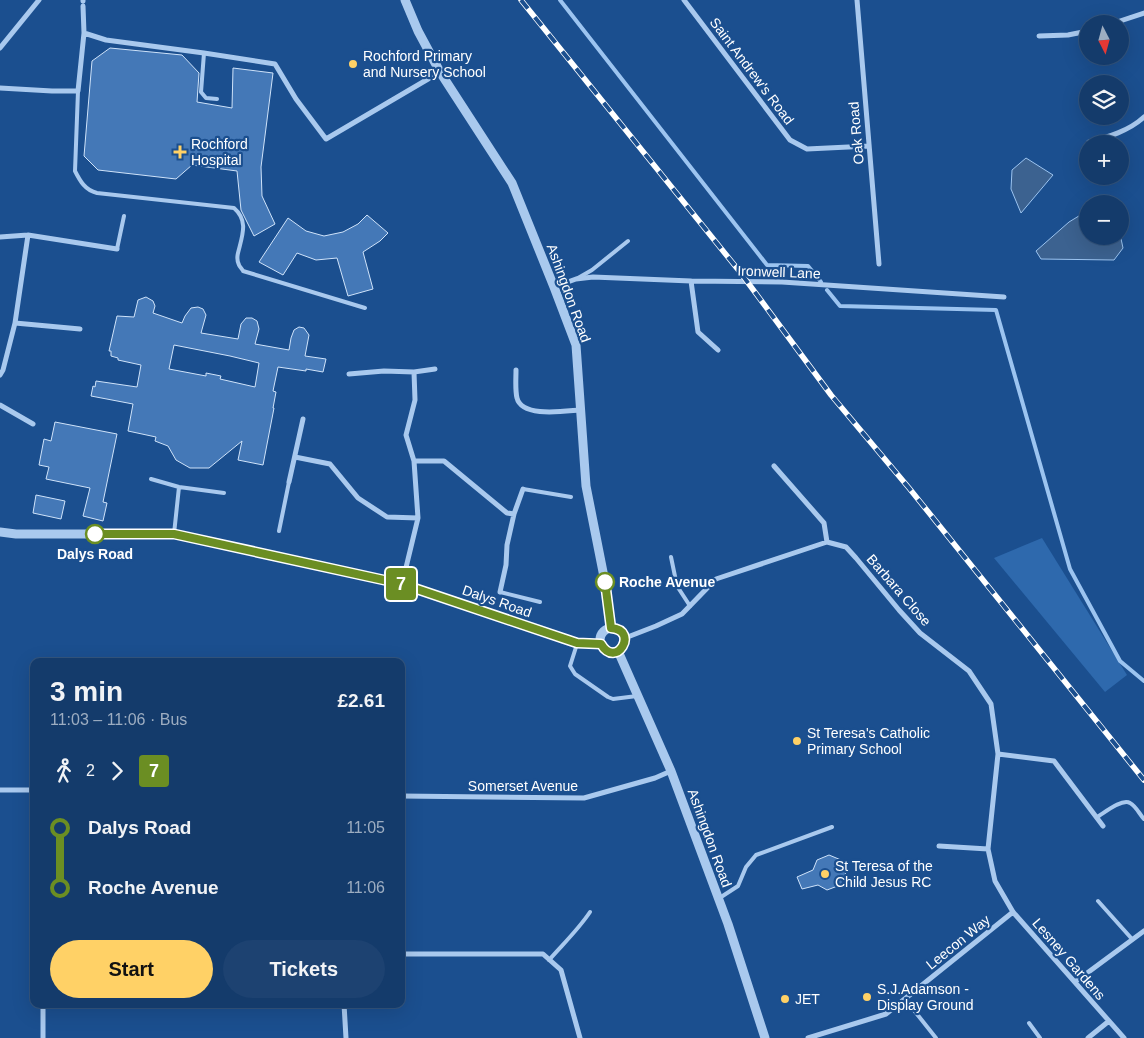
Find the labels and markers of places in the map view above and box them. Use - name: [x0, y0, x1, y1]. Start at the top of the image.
- place label: Rochford Primary and Nursery School: [363, 48, 486, 80]
- marker: Rochford Primary and Nursery School: [347, 58, 359, 70]
- place label: Rochford Hospital: [191, 136, 248, 168]
- marker: Rochford Hospital: [173, 145, 187, 159]
- marker: Dalys Road: [85, 524, 105, 544]
- place label: Dalys Road: [57, 546, 133, 562]
- marker: Roche Avenue: [595, 572, 615, 592]
- place label: Roche Avenue: [619, 574, 715, 590]
- place label: St Teresa's Catholic Primary School: [807, 725, 930, 757]
- marker: St Teresa's Catholic Primary School: [791, 735, 803, 747]
- place label: St Teresa of the Child Jesus RC: [835, 858, 933, 890]
- marker: St Teresa of the Child Jesus RC: [819, 868, 831, 880]
- place label: S.J.Adamson - Display Ground: [877, 981, 974, 1013]
- place label: JET: [795, 991, 820, 1007]
- marker: S.J.Adamson - Display Ground: [861, 991, 873, 1003]
- marker: JET: [779, 993, 791, 1005]

